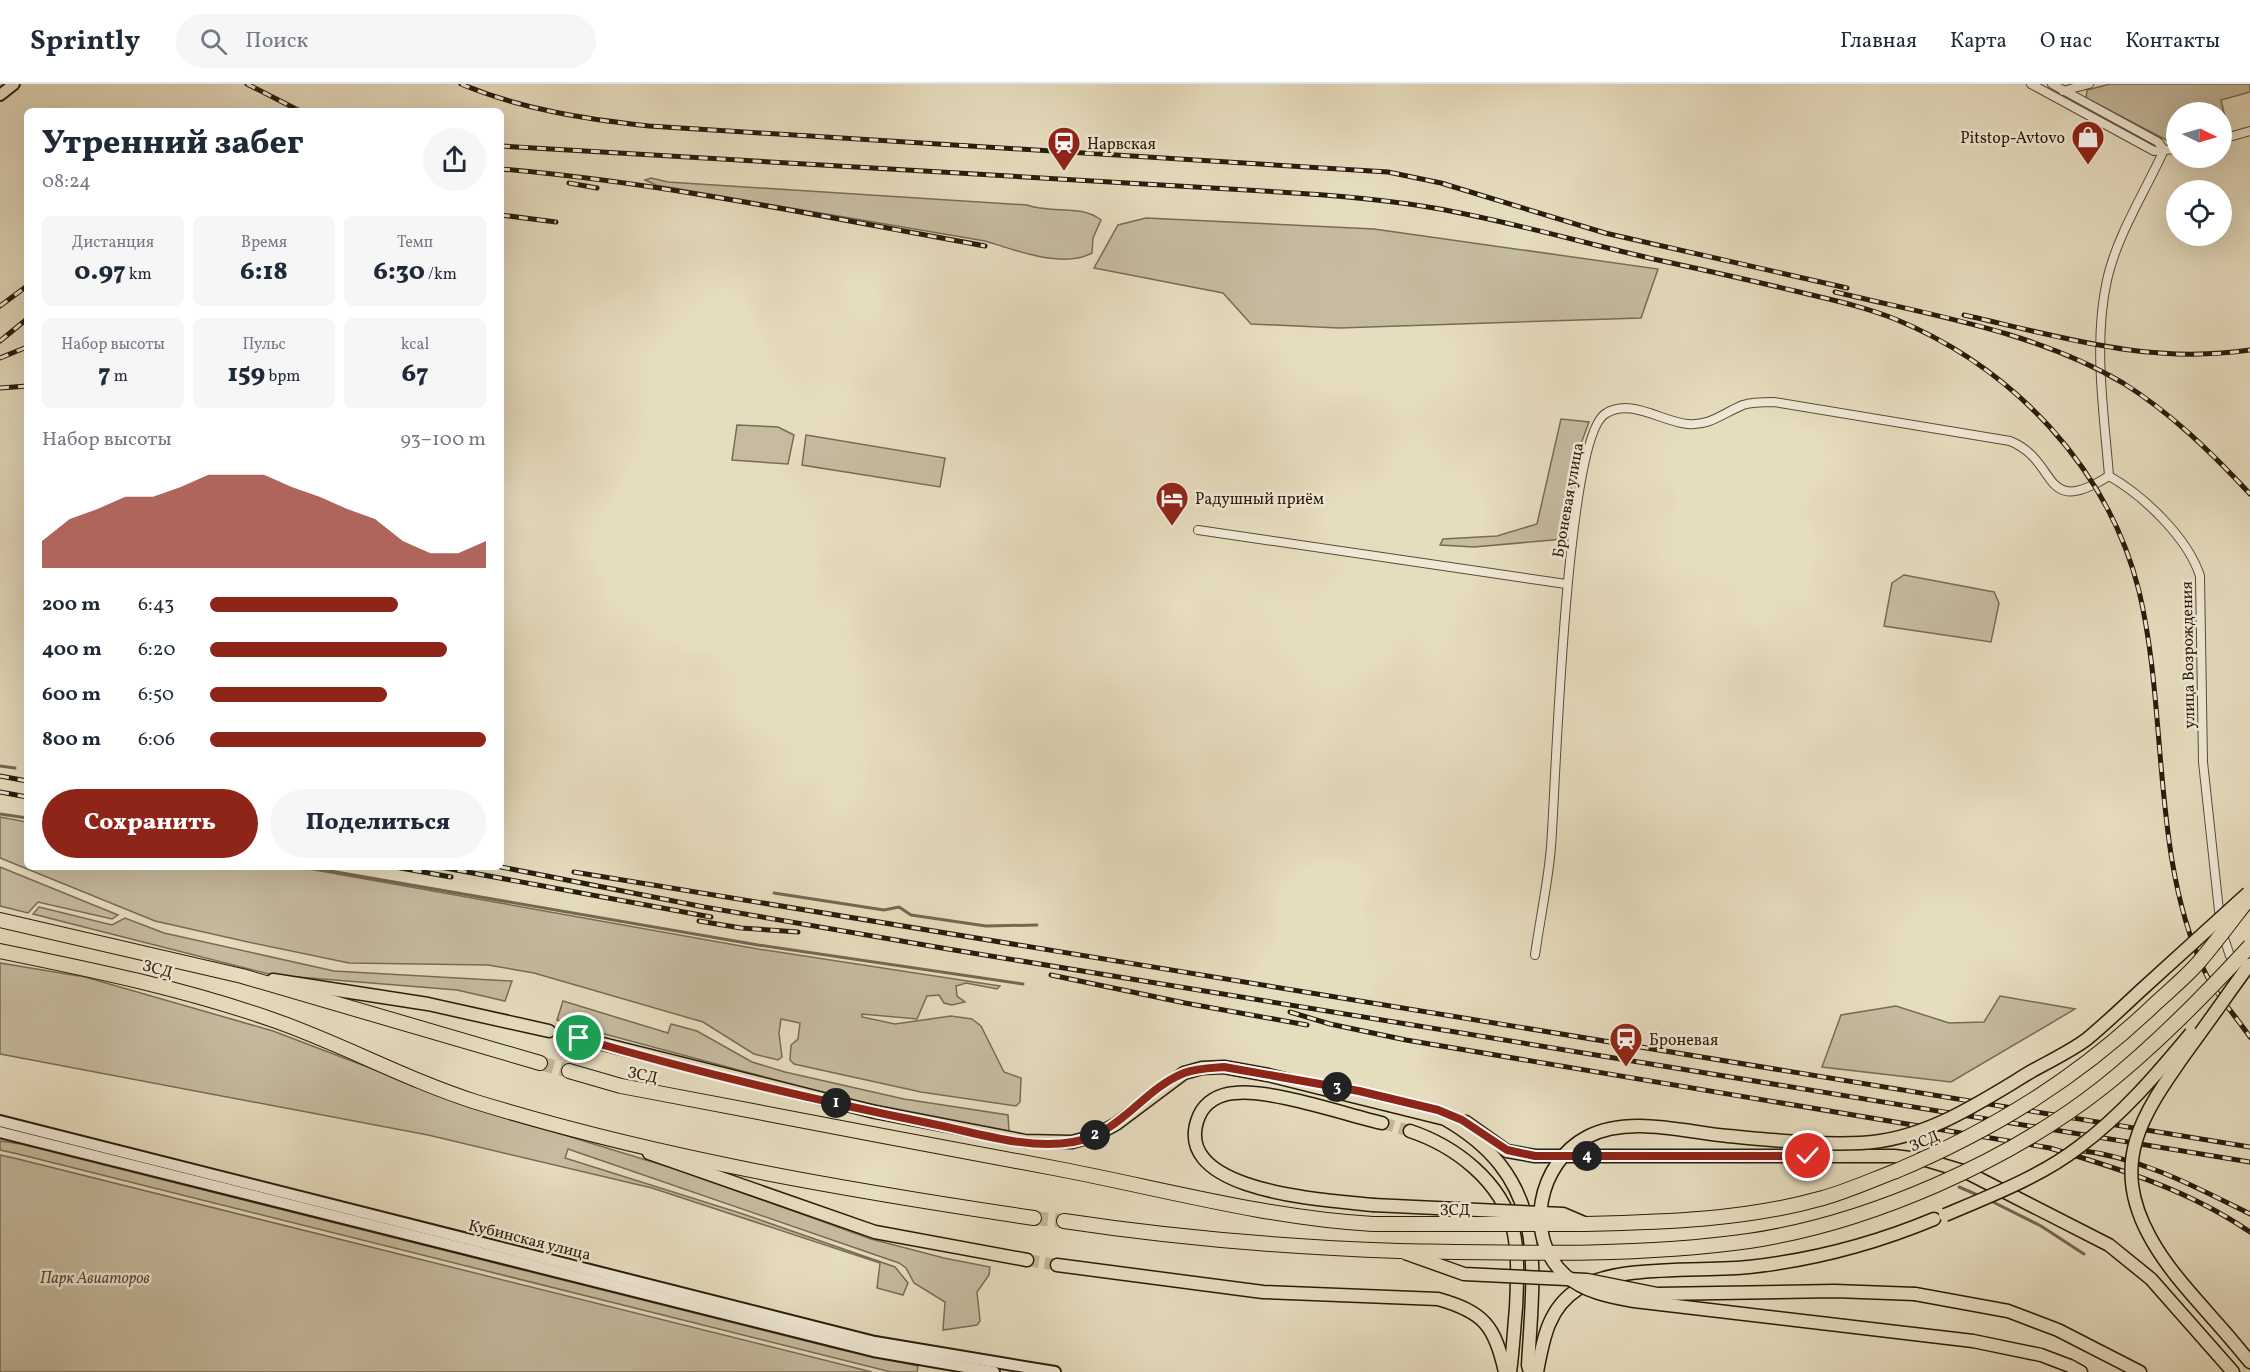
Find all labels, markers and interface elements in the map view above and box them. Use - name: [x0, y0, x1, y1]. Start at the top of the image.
- search box: [176, 14, 596, 68]
- text: Sprintly: [30, 22, 140, 61]
- icon: search: [197, 25, 230, 58]
- text: Поиск: [245, 26, 308, 57]
- text: Главная: [1840, 27, 1917, 56]
- text: Карта: [1950, 27, 2007, 56]
- text: О нас: [2040, 27, 2092, 56]
- text: Контакты: [2125, 27, 2220, 56]
- north arrow: [2166, 102, 2232, 168]
- map controls: [2166, 102, 2232, 246]
- shop icon: Pitstop-Avtovo: [2070, 119, 2106, 166]
- text: Утренний забег: [42, 122, 303, 168]
- station icon: Нарвская: [1046, 125, 1082, 172]
- button: share: [423, 128, 486, 191]
- place label: Pitstop-Avtovo: [1960, 128, 2065, 150]
- place label: Нарвская: [1087, 134, 1156, 156]
- text: 08:24: [42, 168, 91, 196]
- button: locate: [2166, 180, 2232, 246]
- text: Дистанция: [72, 232, 154, 254]
- text: Время: [241, 232, 287, 254]
- text: Темп: [397, 232, 433, 254]
- text: 0.97: [74, 254, 126, 290]
- text: 6:18: [240, 254, 288, 290]
- text: 6:30: [373, 254, 425, 290]
- text: km: [126, 264, 152, 286]
- text: /km: [425, 264, 457, 286]
- text: Набор высоты: [61, 334, 165, 356]
- text: Пульс: [242, 334, 286, 356]
- text: kcal: [401, 334, 429, 356]
- text: 7: [98, 356, 110, 392]
- text: 159: [228, 356, 265, 392]
- text: 67: [401, 356, 429, 392]
- text: m: [110, 366, 128, 388]
- text: bpm: [265, 366, 300, 388]
- text: Набор высоты: [42, 426, 172, 454]
- text: 93–100 m: [401, 426, 486, 454]
- street label: Броневая улица: [1548, 441, 1590, 560]
- hotel icon: Радушный приём: [1154, 480, 1190, 527]
- place label: Радушный приём: [1195, 489, 1324, 511]
- street label: улица Возрождения: [2177, 581, 2201, 729]
- text: 200 m: [42, 591, 100, 619]
- text: 6:43: [138, 591, 174, 619]
- text: 400 m: [42, 636, 102, 664]
- text: 6:20: [138, 636, 175, 664]
- text: 600 m: [42, 681, 101, 709]
- text: 6:50: [138, 681, 174, 709]
- text: 800 m: [42, 726, 101, 754]
- text: 6:06: [138, 726, 175, 754]
- button: Сохранить: [42, 789, 258, 858]
- button: Поделиться: [270, 789, 486, 858]
- street label: ЗСД: [140, 955, 175, 985]
- pin: [553, 1012, 604, 1063]
- icon: arrive: [562, 1021, 595, 1054]
- station icon: Броневая: [1608, 1021, 1644, 1068]
- place label: Броневая: [1649, 1030, 1718, 1052]
- street label: ЗСД: [625, 1062, 660, 1090]
- pin: 3: [1322, 1072, 1352, 1102]
- text: 3: [1333, 1076, 1341, 1098]
- pin: 1: [821, 1088, 851, 1118]
- text: 1: [833, 1092, 839, 1114]
- pin: 2: [1080, 1120, 1110, 1150]
- text: 2: [1091, 1124, 1099, 1146]
- street label: ЗСД: [1906, 1126, 1943, 1158]
- pin: [1782, 1130, 1833, 1181]
- icon: check: [1791, 1139, 1824, 1172]
- pin: 4: [1572, 1141, 1602, 1171]
- text: 4: [1582, 1145, 1592, 1167]
- street label: ЗСД: [1439, 1200, 1471, 1222]
- street label: Кубинская улица: [466, 1215, 593, 1267]
- park label: Парк Авиаторов: [40, 1268, 150, 1290]

